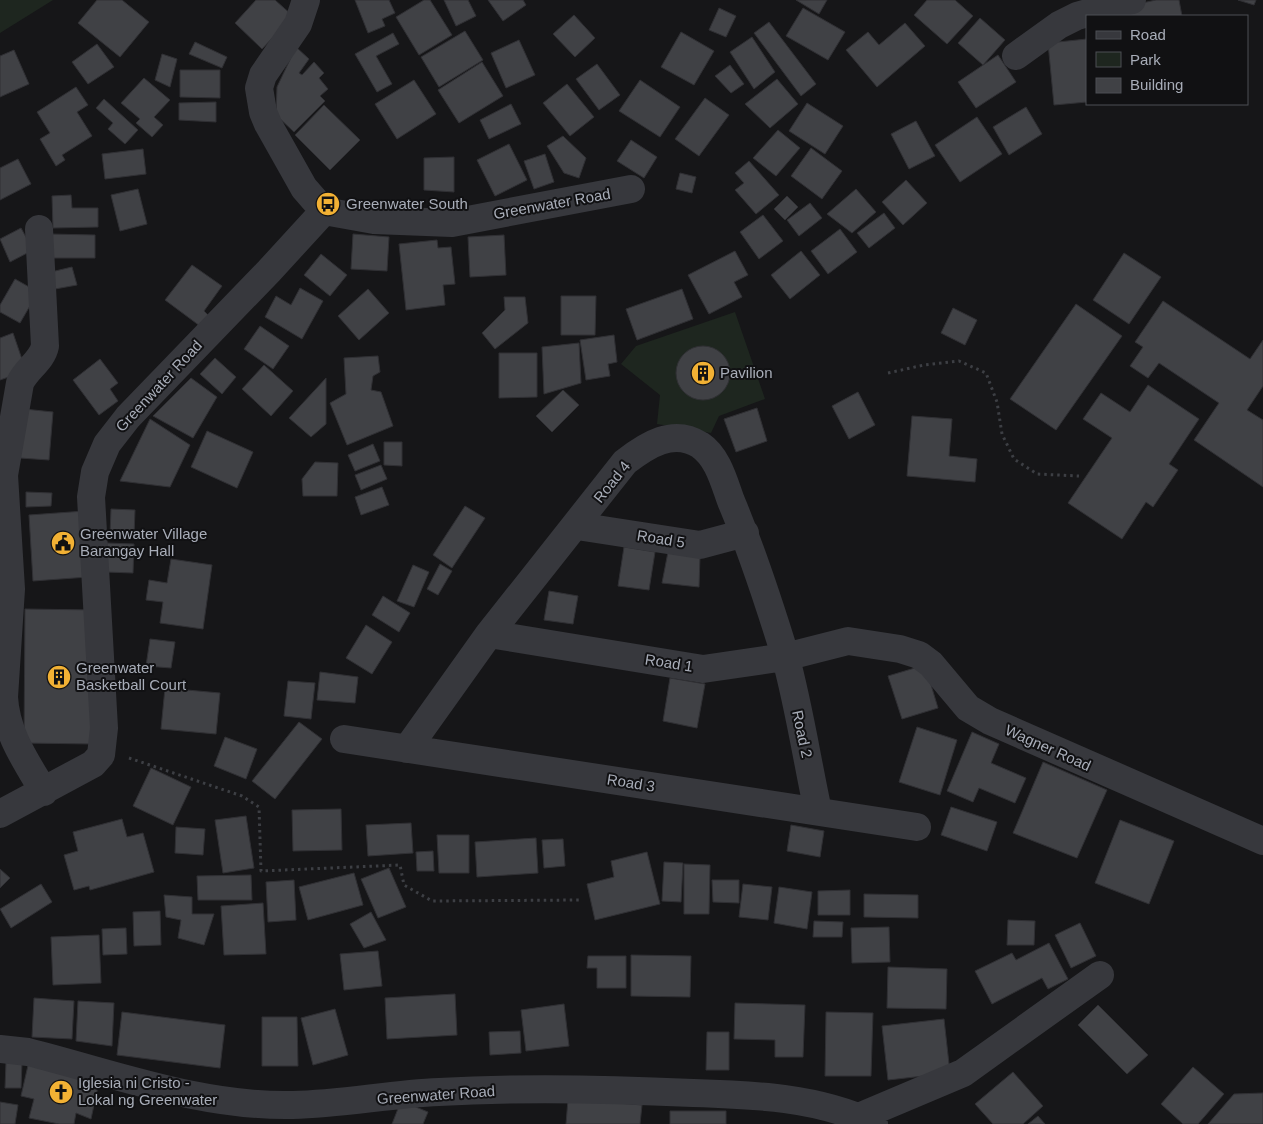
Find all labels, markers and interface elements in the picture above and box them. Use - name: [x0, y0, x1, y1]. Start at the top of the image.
- legend: [1086, 15, 1248, 105]
- text: Road: [1130, 26, 1166, 43]
- text: Park: [1130, 51, 1161, 68]
- text: Building: [1130, 76, 1183, 93]
- street label: Greenwater Road: [492, 185, 612, 222]
- bus stop icon: Greenwater South: [315, 191, 341, 217]
- place label: Greenwater South: [346, 195, 468, 212]
- street label: Greenwater Road: [112, 337, 205, 435]
- building icon: Pavilion: [690, 360, 716, 386]
- place label: Pavilion: [720, 364, 773, 381]
- street label: Road 4: [590, 458, 633, 506]
- place label: Greenwater Village Barangay Hall: [80, 525, 207, 559]
- street label: Road 5: [636, 526, 686, 551]
- public building icon: Greenwater Village Barangay Hall: [50, 530, 76, 556]
- street label: Road 1: [644, 650, 694, 675]
- place label: Greenwater Basketball Court: [76, 659, 187, 693]
- building icon: Greenwater Basketball Court: [46, 664, 72, 690]
- street label: Road 2: [789, 708, 816, 759]
- street label: Wagner Road: [1003, 721, 1094, 774]
- street label: Road 3: [606, 770, 656, 795]
- place label: Iglesia ni Cristo - Lokal ng Greenwater: [78, 1074, 217, 1108]
- church icon: Iglesia ni Cristo - Lokal ng Greenwater: [48, 1079, 74, 1105]
- street label: Greenwater Road: [376, 1082, 496, 1107]

